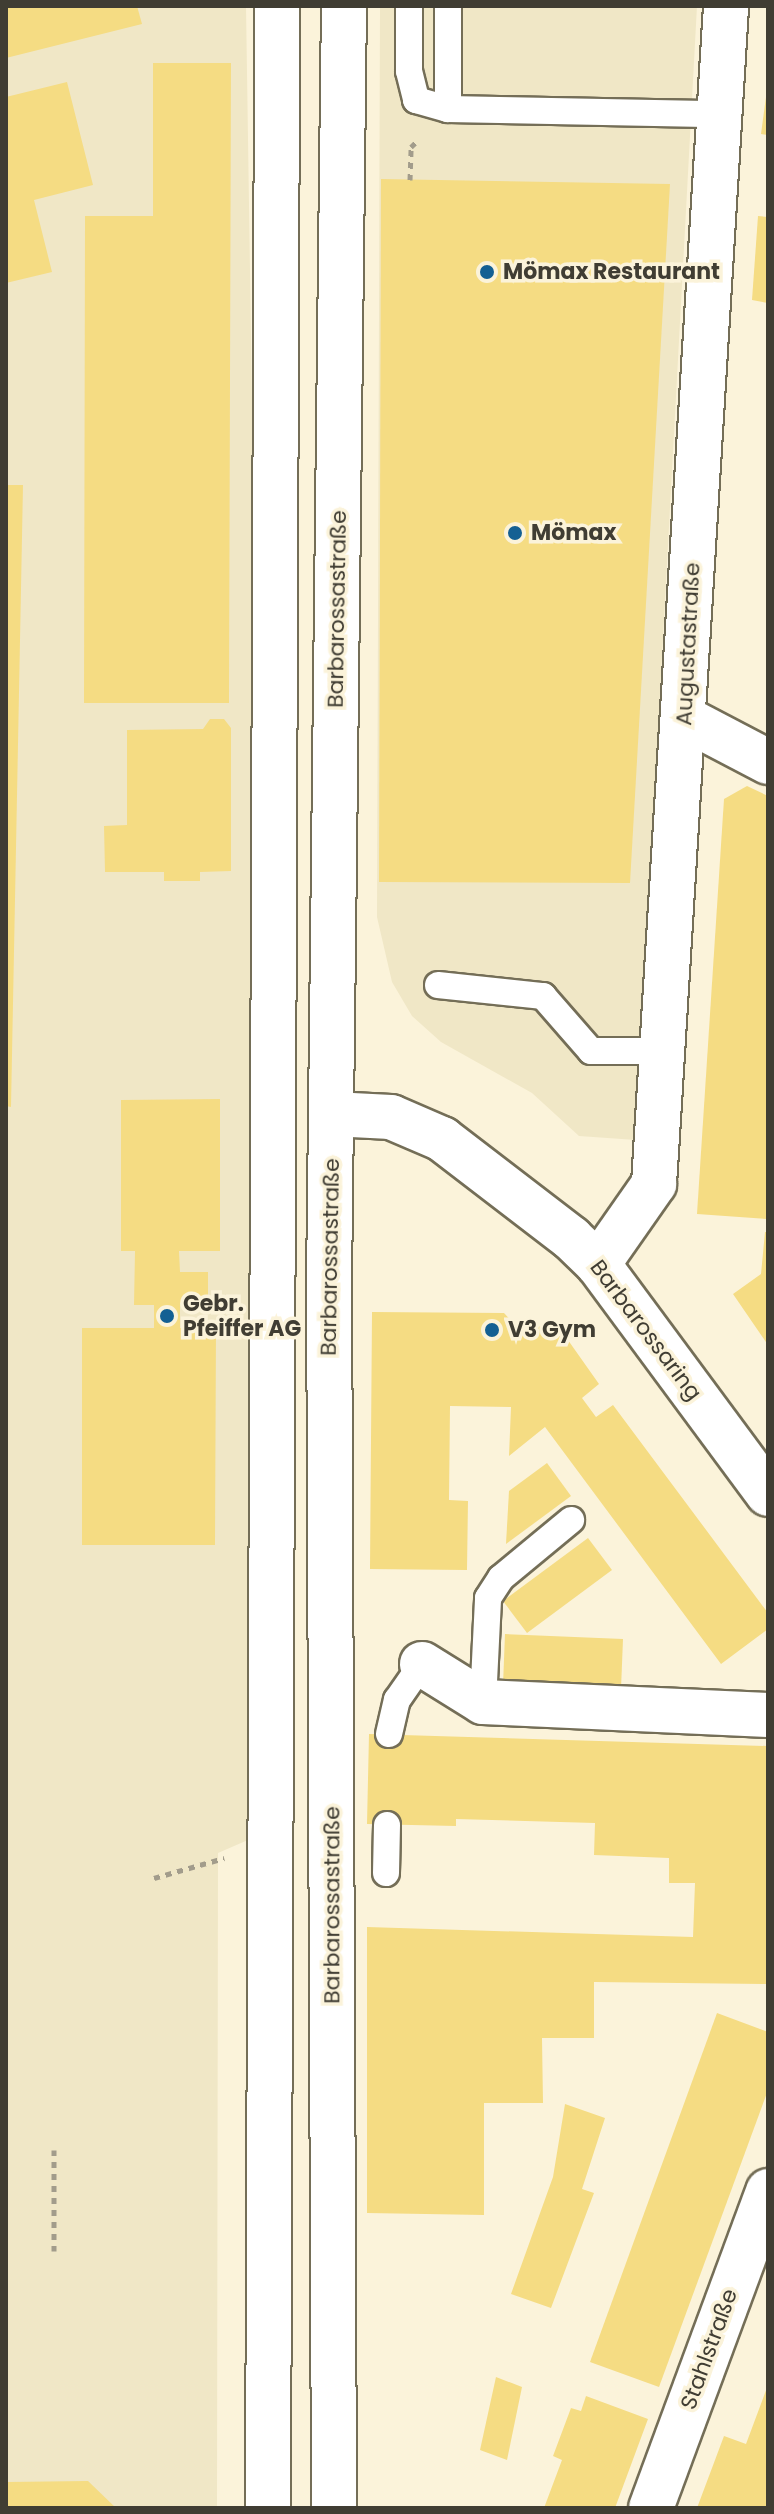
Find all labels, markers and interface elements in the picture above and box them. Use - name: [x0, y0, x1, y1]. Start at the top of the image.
- place label: Mömax Restaurant: [503, 259, 720, 285]
- marker: Mömax Restaurant: [478, 263, 496, 281]
- street label: Barbarossastraße: [322, 510, 352, 708]
- place label: Mömax: [531, 520, 616, 546]
- marker: Mömax: [506, 524, 524, 542]
- street label: Augustastraße: [671, 562, 705, 726]
- street label: Barbarossastraße: [315, 1158, 345, 1356]
- street label: Barbarossaring: [585, 1255, 707, 1405]
- place label: Gebr. Pfeiffer AG: [183, 1290, 301, 1342]
- marker: Gebr. Pfeiffer AG: [158, 1307, 176, 1325]
- place label: V3 Gym: [508, 1317, 596, 1343]
- marker: V3 Gym: [483, 1321, 501, 1339]
- street label: Barbarossastraße: [319, 1806, 345, 2004]
- street label: Stahlstraße: [675, 2285, 743, 2413]

